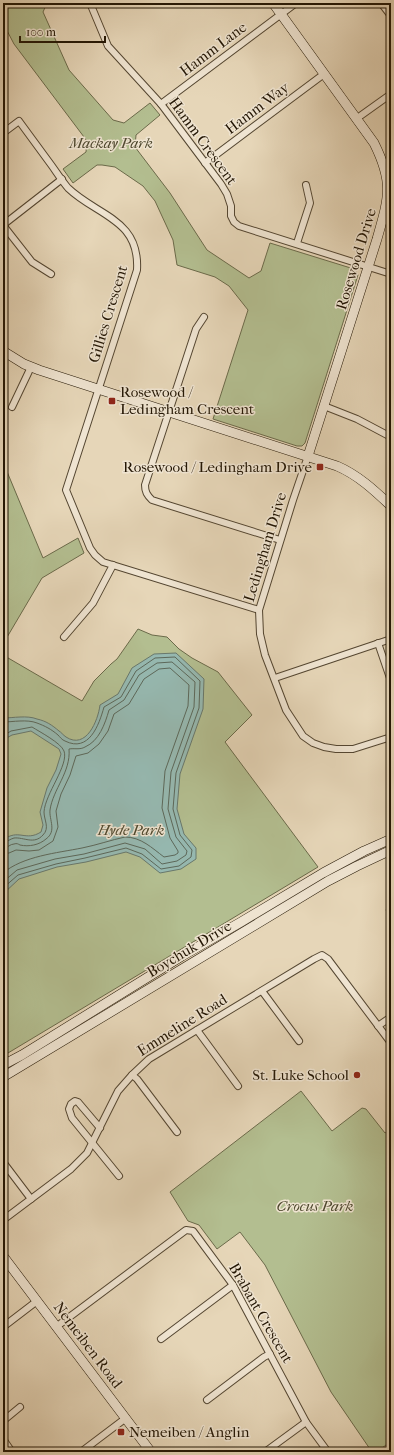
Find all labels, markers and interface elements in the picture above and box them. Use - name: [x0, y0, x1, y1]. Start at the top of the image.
- scale bar: [20, 18, 105, 44]
- street label: Hamm Lane: [176, 18, 250, 80]
- text: 100 m: [26, 25, 56, 39]
- street label: Hamm Way: [221, 78, 293, 138]
- street label: Hamm Crescent: [165, 94, 241, 189]
- park label: Mackay Park: [68, 134, 153, 152]
- street label: Rosewood Drive: [332, 206, 380, 312]
- street label: Gillies Crescent: [85, 262, 132, 365]
- place label: Rosewood / Ledingham Crescent: [120, 383, 255, 418]
- marker: Rosewood / Ledingham Crescent: [107, 396, 117, 406]
- place label: Rosewood / Ledingham Drive: [123, 458, 313, 476]
- marker: Rosewood / Ledingham Drive: [315, 462, 325, 472]
- street label: Ledingham Drive: [240, 490, 290, 604]
- park label: Hyde Park: [97, 821, 164, 839]
- street label: Boychuk Drive: [143, 916, 235, 981]
- street label: Emmeline Road: [134, 990, 231, 1060]
- place label: St. Luke School: [252, 1066, 349, 1084]
- marker: St. Luke School: [352, 1070, 362, 1080]
- park label: Crocus Park: [277, 1197, 354, 1215]
- street label: Brabant Crescent: [225, 1260, 297, 1367]
- street label: Nemeiben Road: [50, 1298, 127, 1392]
- place label: Nemeiben / Anglin: [129, 1423, 250, 1441]
- marker: Nemeiben / Anglin: [116, 1427, 126, 1437]

